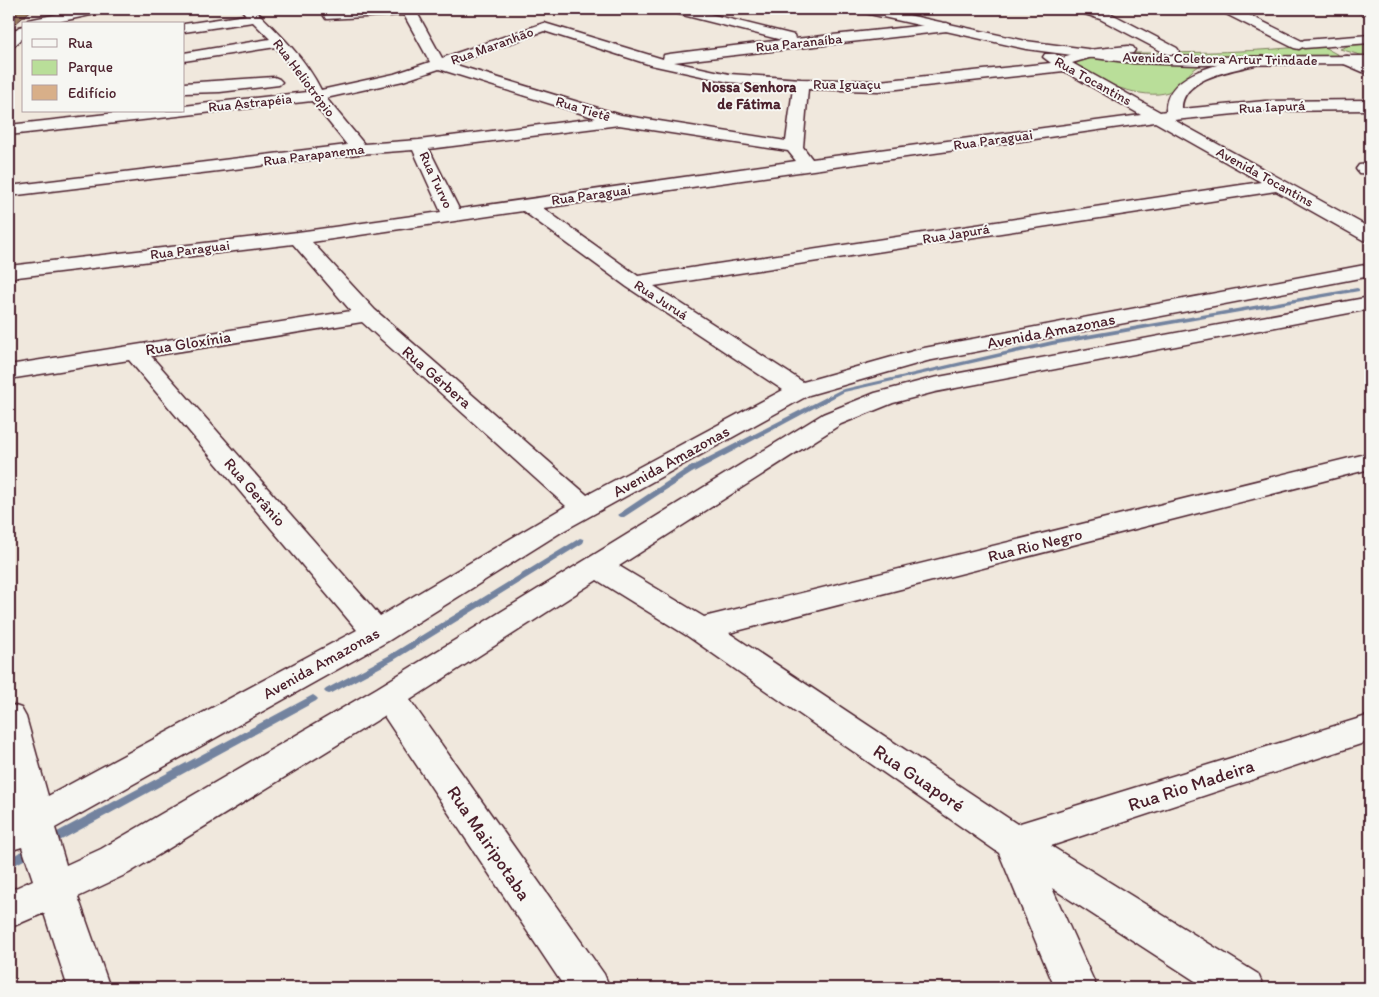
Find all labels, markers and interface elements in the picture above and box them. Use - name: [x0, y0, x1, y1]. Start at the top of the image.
- legend: [22, 22, 185, 112]
- street label: Rua Maranhão: [448, 23, 536, 69]
- street label: Rua Paranaíba: [755, 30, 844, 56]
- text: Rua: [68, 34, 93, 52]
- street label: Rua Heliotrópio: [269, 36, 339, 120]
- street label: Avenida Coletora Artur Trindade: [1122, 49, 1318, 69]
- street label: Rua Tocantins: [1051, 53, 1135, 109]
- text: Parque: [68, 58, 113, 76]
- street label: Rua Iguaçu: [813, 76, 881, 93]
- district label: Nossa Senhora de Fátima: [702, 78, 797, 113]
- text: Edifício: [68, 84, 116, 102]
- street label: Rua Astrapéia: [207, 90, 293, 116]
- street label: Rua Tietê: [554, 93, 613, 125]
- street label: Rua Iapurá: [1238, 97, 1306, 117]
- street label: Rua Paraguai: [952, 126, 1034, 154]
- street label: Rua Parapanema: [262, 140, 366, 170]
- street label: Avenida Tocantins: [1213, 143, 1317, 211]
- street label: Rua Turvo: [415, 149, 457, 211]
- street label: Rua Paraguai: [550, 181, 632, 209]
- street label: Rua Japurá: [921, 220, 991, 248]
- street label: Rua Paraguai: [149, 237, 231, 263]
- street label: Rua Juruá: [631, 276, 692, 324]
- street label: Avenida Amazonas: [985, 309, 1117, 353]
- street label: Rua Gloxínia: [144, 327, 232, 359]
- street label: Rua Gérbera: [398, 342, 476, 413]
- street label: Avenida Amazonas: [609, 421, 733, 501]
- street label: Rua Gerânio: [220, 454, 290, 530]
- street label: Rua Rio Negro: [986, 524, 1084, 566]
- street label: Avenida Amazonas: [259, 623, 383, 703]
- street label: Rua Guaporé: [869, 739, 969, 817]
- street label: Rua Rio Madeira: [1125, 754, 1257, 816]
- street label: Rua Mairipotaba: [442, 781, 536, 905]

